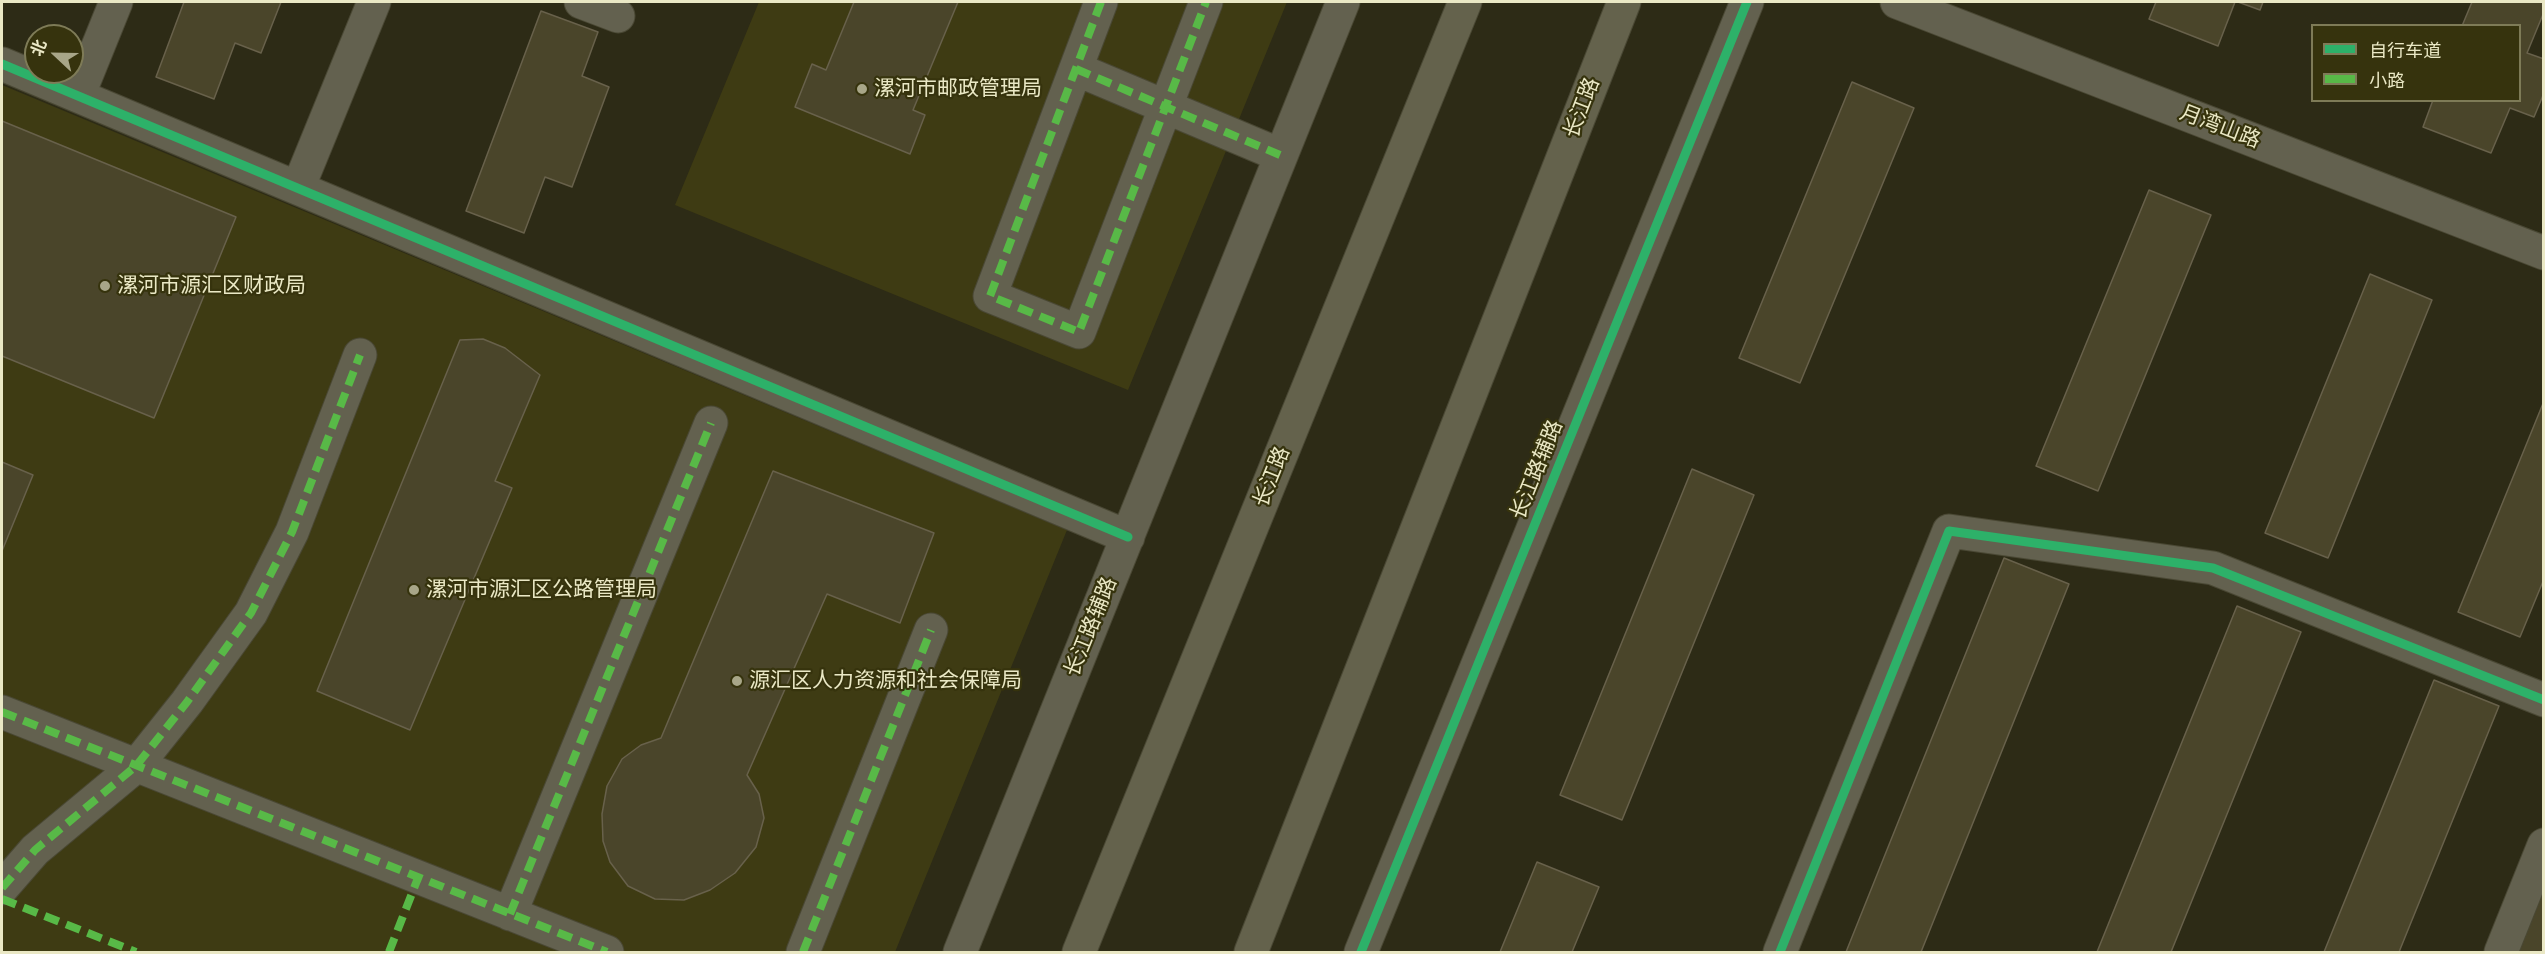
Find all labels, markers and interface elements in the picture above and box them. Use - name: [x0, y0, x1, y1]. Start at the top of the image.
- north arrow: [24, 24, 84, 84]
- legend: [2311, 24, 2521, 102]
- text: 北: [27, 37, 51, 59]
- text: 自行车道: [2369, 40, 2441, 62]
- text: 小路: [2369, 70, 2405, 92]
- street label: 长江路: [1559, 74, 1605, 142]
- place label: 漯河市邮政管理局: [874, 76, 1042, 102]
- marker: 漯河市邮政管理局: [855, 82, 869, 96]
- street label: 月湾山路: [2176, 100, 2264, 154]
- place label: 漯河市源汇区财政局: [117, 273, 306, 299]
- marker: 漯河市源汇区财政局: [98, 279, 112, 293]
- street label: 长江路辅路: [1506, 417, 1568, 523]
- street label: 长江路: [1249, 443, 1295, 511]
- street label: 长江路辅路: [1060, 574, 1122, 680]
- place label: 漯河市源汇区公路管理局: [426, 577, 657, 603]
- marker: 漯河市源汇区公路管理局: [407, 583, 421, 597]
- place label: 源汇区人力资源和社会保障局: [749, 668, 1022, 694]
- marker: 源汇区人力资源和社会保障局: [730, 674, 744, 688]

